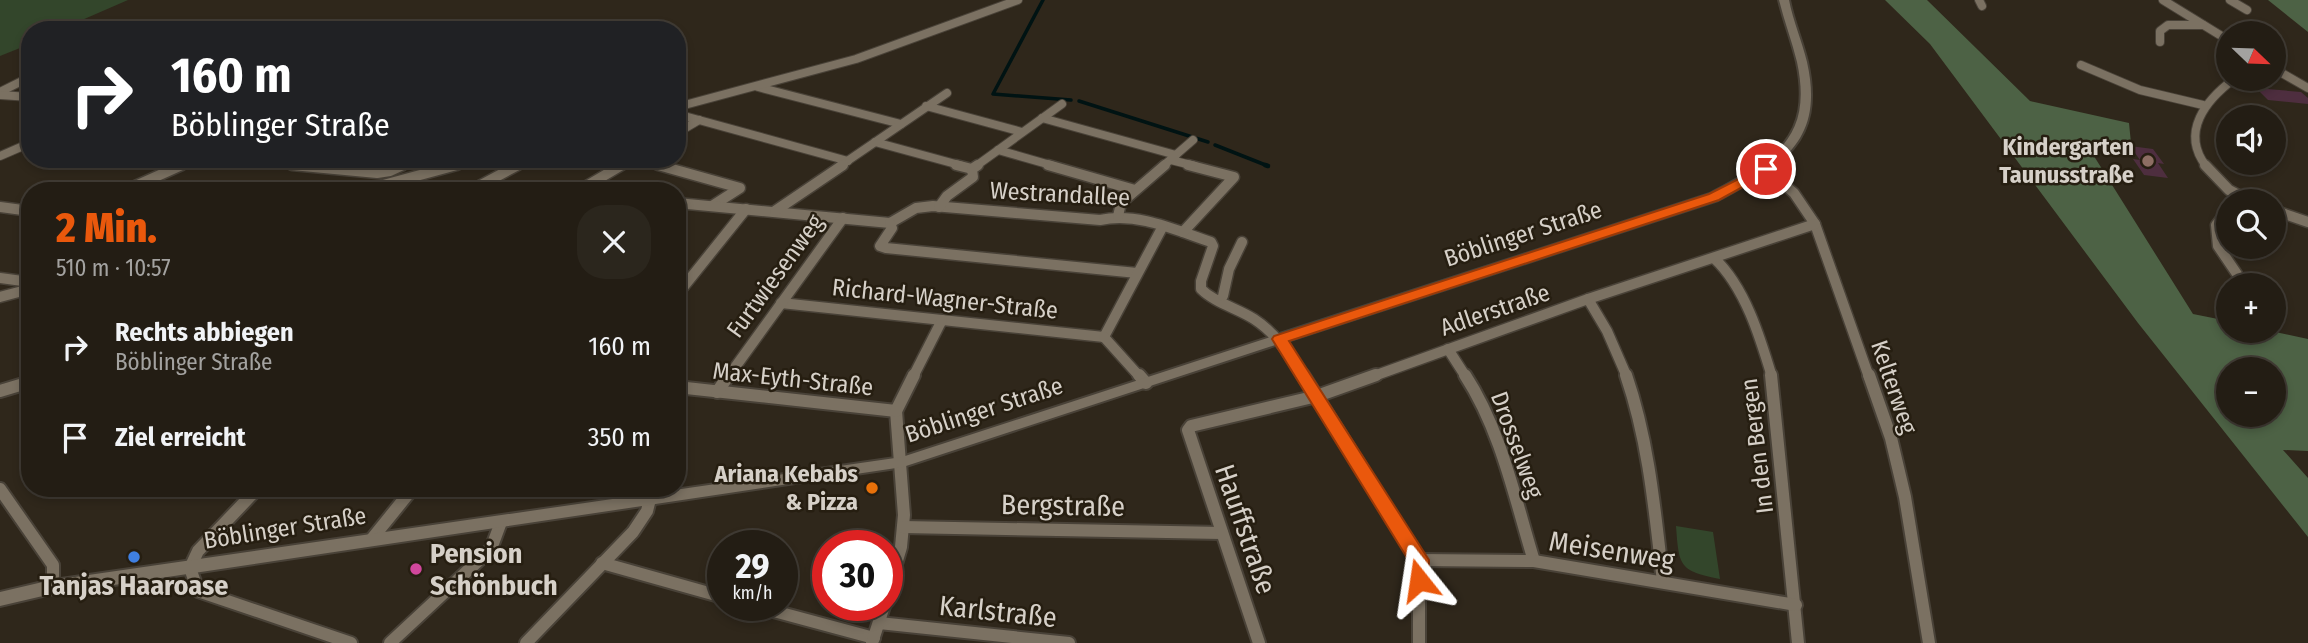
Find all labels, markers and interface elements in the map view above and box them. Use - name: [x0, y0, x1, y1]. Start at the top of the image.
- north arrow: [2216, 21, 2286, 91]
- map controls: [2216, 21, 2286, 427]
- text: 160 m: [171, 46, 292, 105]
- icon: right: [56, 49, 147, 140]
- button: sound: [2216, 105, 2286, 175]
- text: Böblinger Straße: [171, 106, 390, 144]
- place label: Kindergarten Taunusstraße: [1999, 133, 2134, 189]
- pin: [1736, 139, 1796, 199]
- icon: arrive: [1747, 150, 1785, 188]
- marker: Kindergarten Taunusstraße: [2140, 153, 2156, 169]
- street label: Westrandallee: [989, 176, 1131, 212]
- button: search: [2216, 189, 2286, 259]
- street label: Böblinger Straße: [1441, 195, 1605, 273]
- text: 2 Min.: [56, 203, 157, 253]
- button: close: [577, 205, 651, 279]
- street label: Furtwiesenweg: [721, 208, 830, 343]
- text: 510 m · 10:57: [56, 254, 170, 282]
- street label: Richard-Wagner-Straße: [831, 273, 1059, 325]
- button: +: [2216, 273, 2286, 343]
- street label: Adlerstraße: [1437, 278, 1553, 342]
- text: Rechts abbiegen: [115, 317, 294, 348]
- icon: right: [56, 328, 94, 366]
- text: 160 m: [588, 331, 651, 362]
- street label: Kelterweg: [1865, 337, 1923, 438]
- text: Böblinger Straße: [115, 348, 272, 376]
- street label: Max-Eyth-Straße: [711, 357, 875, 401]
- button: −: [2216, 357, 2286, 427]
- street label: Böblinger Straße: [902, 371, 1066, 449]
- street label: In den Bergen: [1735, 377, 1779, 515]
- street label: Drosselweg: [1485, 388, 1549, 503]
- icon: arrive: [56, 419, 94, 457]
- text: Ziel erreicht: [115, 422, 246, 453]
- text: 350 m: [588, 422, 651, 453]
- place label: Ariana Kebabs & Pizza: [714, 460, 858, 516]
- street label: Hauffstraße: [1208, 460, 1283, 598]
- marker: Ariana Kebabs & Pizza: [864, 480, 880, 496]
- street label: Bergstraße: [1001, 488, 1125, 523]
- street label: Böblinger Straße: [202, 501, 368, 555]
- street label: Meisenweg: [1547, 524, 1678, 577]
- speed limit sign: 30: [812, 530, 903, 621]
- place label: Pension Schönbuch: [430, 537, 558, 602]
- position arrow: [1382, 543, 1456, 617]
- text: 29: [735, 545, 770, 587]
- marker: Tanjas Haaroase: [126, 549, 142, 565]
- marker: Pension Schönbuch: [408, 561, 424, 577]
- place label: Tanjas Haaroase: [39, 569, 229, 602]
- text: km/h: [732, 582, 773, 604]
- street label: Karlstraße: [938, 589, 1058, 634]

